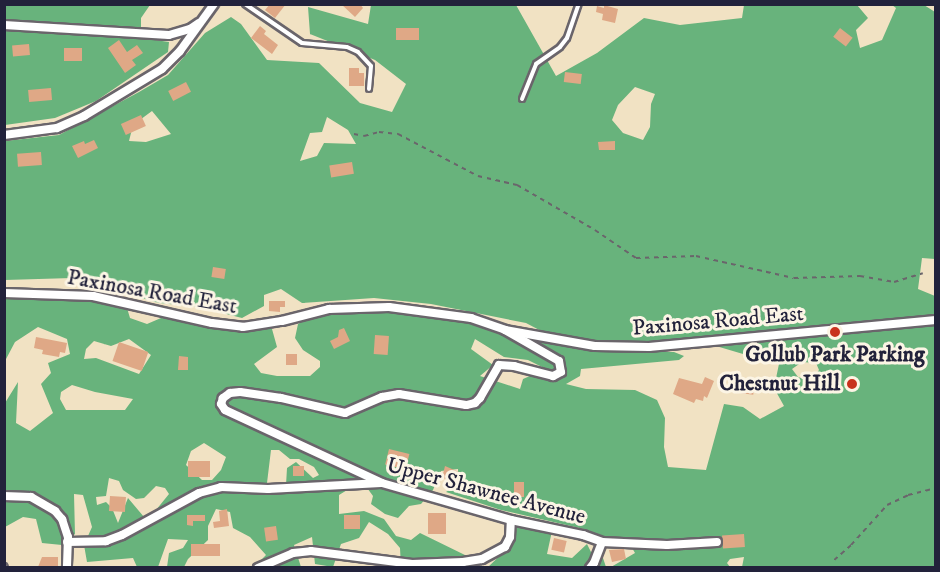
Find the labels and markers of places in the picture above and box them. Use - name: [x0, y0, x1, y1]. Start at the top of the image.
- marker: Gollub Park Parking: [828, 325, 842, 339]
- place label: Gollub Park Parking: [745, 342, 925, 368]
- place label: Chestnut Hill: [719, 371, 840, 397]
- marker: Chestnut Hill: [845, 377, 859, 391]

